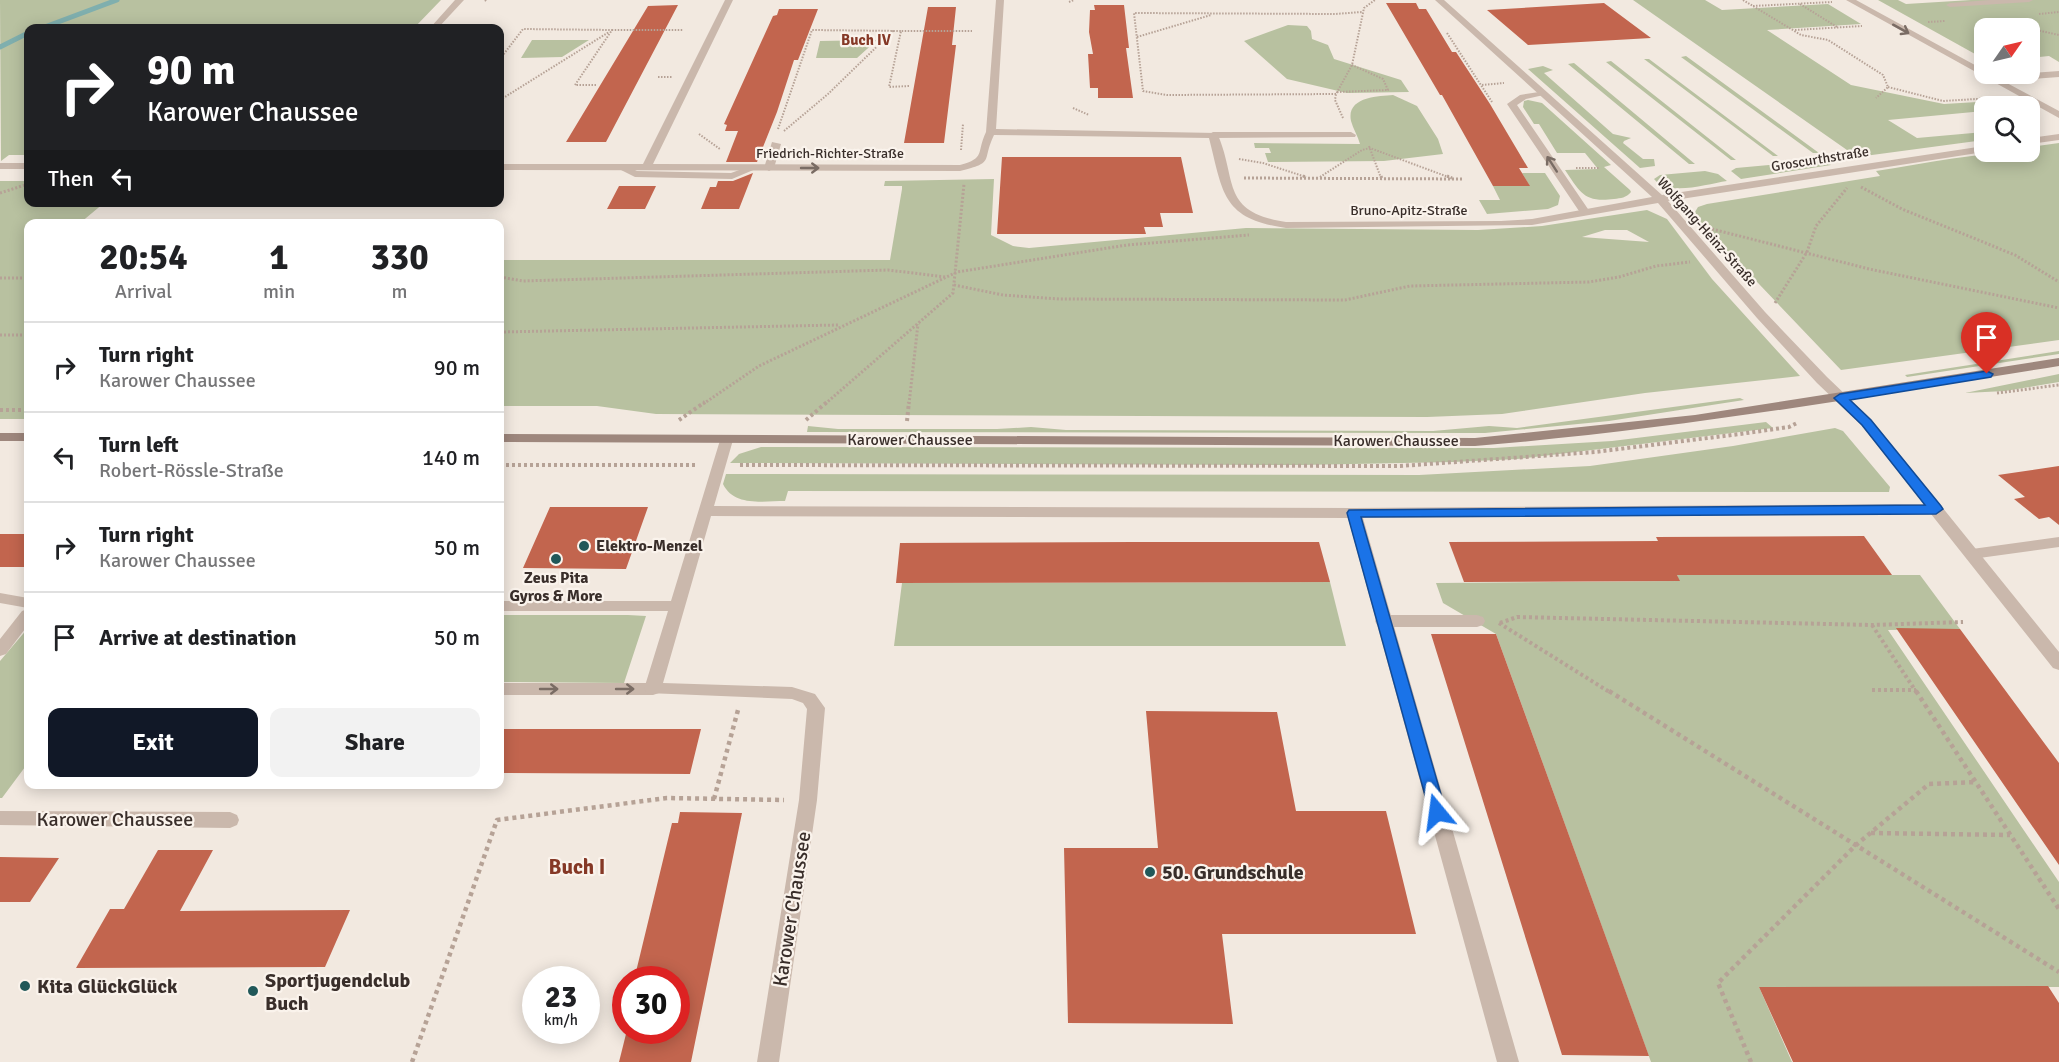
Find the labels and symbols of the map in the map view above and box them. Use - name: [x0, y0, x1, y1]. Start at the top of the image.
- north arrow: [1974, 18, 2040, 84]
- one-way arrow: [1892, 23, 1909, 35]
- district label: Buch IV: [841, 31, 891, 49]
- street label: Groscurthstraße: [1770, 143, 1870, 175]
- street label: Friedrich-Richter-Straße: [756, 145, 904, 162]
- one-way arrow: [1546, 156, 1558, 173]
- one-way arrow: [799, 162, 819, 174]
- street label: Wolfgang-Heinz-Straße: [1653, 174, 1761, 290]
- street label: Bruno-Apitz-Straße: [1350, 202, 1468, 219]
- pin: [1961, 312, 2012, 374]
- street label: Karower Chaussee: [847, 430, 973, 450]
- street label: Karower Chaussee: [1333, 431, 1459, 451]
- place label: Elektro-Menzel: [596, 536, 703, 556]
- marker: Elektro-Menzel: [577, 539, 591, 553]
- marker: Zeus Pita Gyros & More: [549, 552, 563, 566]
- place label: Zeus Pita Gyros & More: [509, 568, 603, 606]
- one-way arrow: [538, 683, 558, 695]
- one-way arrow: [615, 683, 635, 695]
- position arrow: [1405, 780, 1469, 844]
- street label: Karower Chaussee: [37, 807, 193, 832]
- street label: Karower Chaussee: [767, 830, 817, 988]
- district label: Buch I: [549, 854, 605, 880]
- place label: 50. Grundschule: [1162, 860, 1304, 885]
- marker: 50. Grundschule: [1143, 865, 1157, 879]
- speed limit sign: 30: [612, 966, 690, 1044]
- place label: Sportjugendclub Buch: [265, 968, 410, 1016]
- place label: Kita GlückGlück: [37, 974, 178, 999]
- marker: Kita GlückGlück: [18, 979, 32, 993]
- marker: Sportjugendclub Buch: [246, 984, 260, 998]

